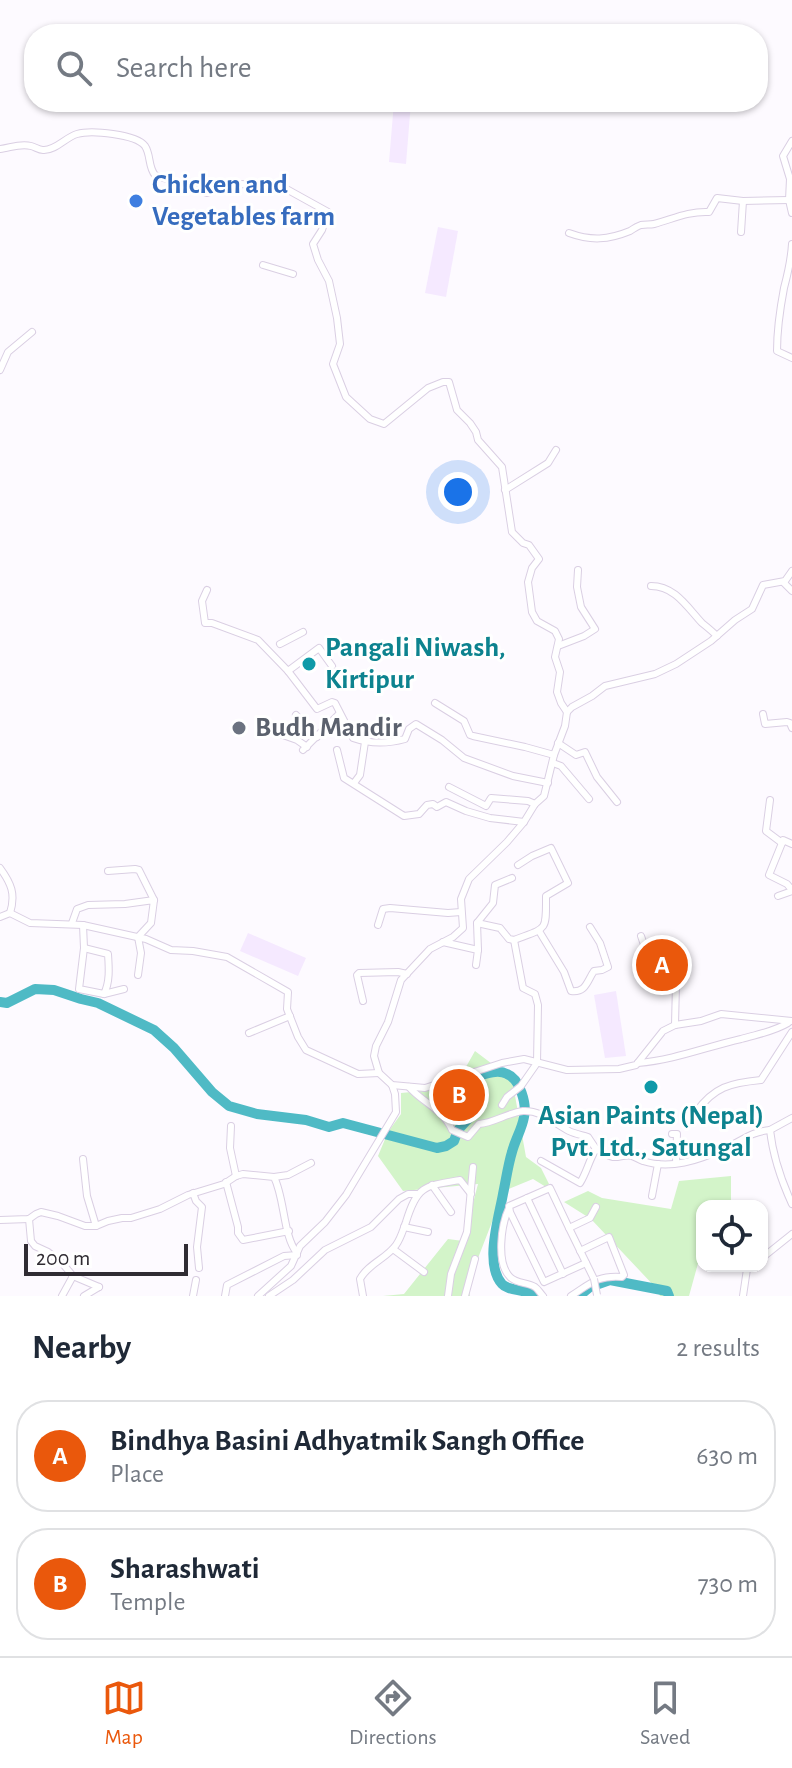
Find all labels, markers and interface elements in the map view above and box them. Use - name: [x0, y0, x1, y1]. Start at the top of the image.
- search box: [24, 24, 768, 112]
- icon: search: [52, 46, 96, 90]
- text: Search here: [116, 53, 252, 83]
- place label: Chicken and Vegetables farm: [152, 171, 335, 231]
- marker: Chicken and Vegetables farm: [127, 192, 145, 210]
- your location: [438, 472, 478, 512]
- place label: Pangali Niwash, Kirtipur: [325, 634, 506, 694]
- marker: Pangali Niwash, Kirtipur: [300, 655, 318, 673]
- place label: Budh Mandir: [255, 714, 402, 742]
- marker: Budh Mandir: [230, 719, 248, 737]
- pin: A: [636, 935, 688, 995]
- pin: B: [433, 1065, 485, 1125]
- marker: Asian Paints (Nepal) Pvt. Ltd., Satungal: [642, 1078, 660, 1096]
- place label: Asian Paints (Nepal) Pvt. Ltd., Satungal: [538, 1102, 764, 1162]
- map controls: [696, 1200, 768, 1272]
- button: locate: [696, 1200, 768, 1272]
- scale bar: [24, 1240, 188, 1276]
- text: 200 m: [36, 1247, 90, 1269]
- text: Nearby: [32, 1331, 131, 1365]
- text: 2 results: [676, 1335, 760, 1361]
- text: Bindhya Basini Adhyatmik Sangh Office: [110, 1426, 584, 1456]
- text: A: [52, 1443, 68, 1469]
- text: 630 m: [696, 1443, 758, 1469]
- text: Place: [110, 1461, 164, 1487]
- text: Sharashwati: [110, 1554, 260, 1584]
- text: B: [52, 1571, 68, 1597]
- text: 730 m: [698, 1571, 758, 1597]
- text: Temple: [110, 1589, 185, 1615]
- tab: Map: [102, 1676, 146, 1750]
- tab: Directions: [349, 1676, 437, 1750]
- tab: Saved: [640, 1676, 690, 1750]

